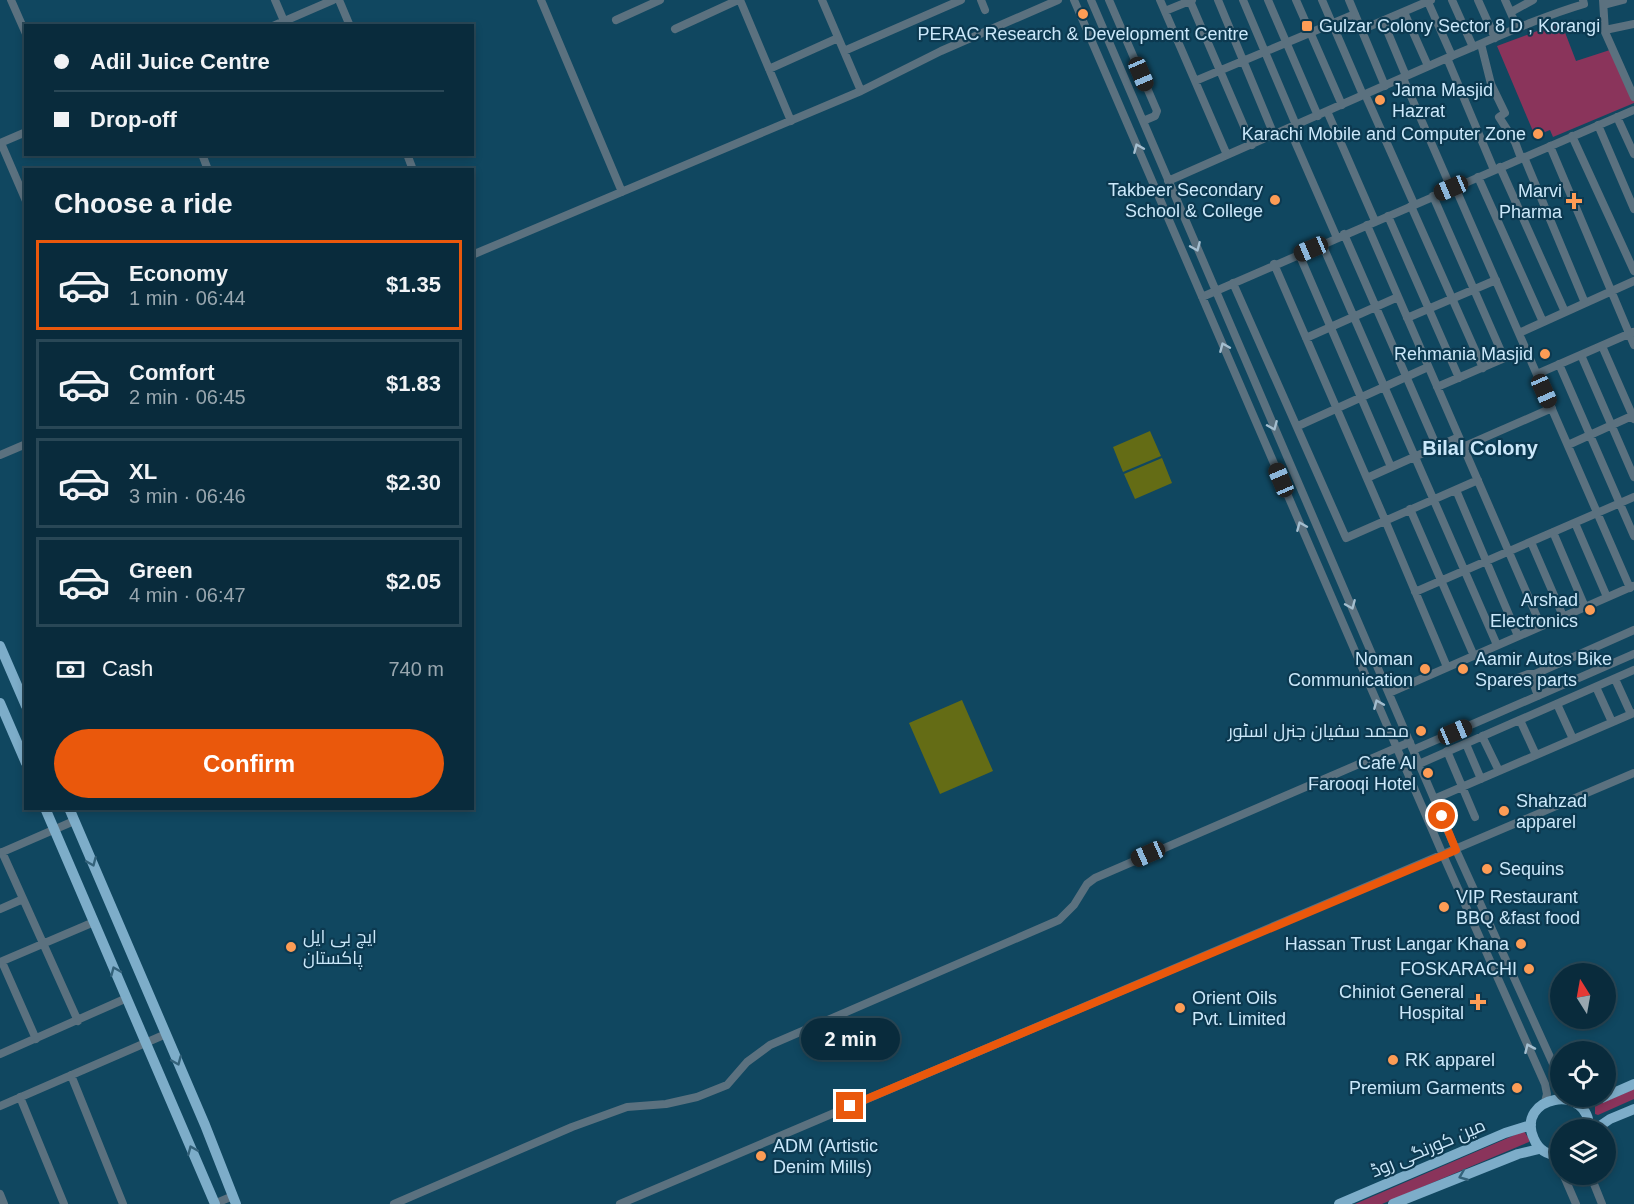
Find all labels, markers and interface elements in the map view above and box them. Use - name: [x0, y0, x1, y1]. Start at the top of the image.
- marker: PERAC Research & Development Centre: [1076, 7, 1090, 21]
- place label: Gulzar Colony Sector 8 D , Korangi: [1319, 16, 1600, 36]
- marker: Gulzar Colony Sector 8 D , Korangi: [1300, 19, 1314, 33]
- place label: PERAC Research & Development Centre: [917, 24, 1249, 44]
- text: Adil Juice Centre: [90, 49, 270, 74]
- car: [1126, 54, 1156, 94]
- place label: Jama Masjid Hazrat: [1392, 80, 1493, 121]
- marker: Jama Masjid Hazrat: [1373, 93, 1387, 107]
- text: Drop-off: [90, 107, 177, 132]
- place label: Karachi Mobile and Computer Zone: [1242, 124, 1526, 144]
- marker: Karachi Mobile and Computer Zone: [1531, 127, 1545, 141]
- one-way arrow: [1133, 144, 1145, 155]
- car: [1431, 173, 1471, 203]
- place label: Takbeer Secondary School & College: [1108, 180, 1263, 221]
- place label: Marvi Pharma: [1499, 181, 1563, 222]
- text: Choose a ride: [54, 189, 233, 219]
- marker: Takbeer Secondary School & College: [1268, 193, 1282, 207]
- marker: Marvi Pharma: [1567, 194, 1581, 208]
- car: [1291, 234, 1331, 264]
- one-way arrow: [1189, 240, 1201, 251]
- icon: car: [57, 258, 111, 312]
- text: Economy: [129, 261, 228, 286]
- text: $1.35: [386, 272, 441, 297]
- text: 1 min · 06:44: [129, 287, 246, 309]
- one-way arrow: [1219, 342, 1231, 353]
- place label: Rehmania Masjid: [1394, 344, 1533, 364]
- marker: Rehmania Masjid: [1538, 347, 1552, 361]
- icon: car: [57, 357, 111, 411]
- text: Comfort: [129, 360, 215, 385]
- text: $1.83: [386, 371, 441, 396]
- car: [1528, 371, 1560, 411]
- text: 2 min · 06:45: [129, 386, 246, 408]
- one-way arrow: [1266, 420, 1278, 431]
- district label: Bilal Colony: [1422, 437, 1539, 459]
- icon: car: [57, 456, 111, 510]
- text: XL: [129, 459, 157, 484]
- car: [1266, 460, 1296, 500]
- text: $2.30: [386, 470, 441, 495]
- text: 3 min · 06:46: [129, 485, 246, 507]
- one-way arrow: [1296, 521, 1308, 532]
- icon: car: [57, 555, 111, 609]
- text: Green: [129, 558, 193, 583]
- text: $2.05: [386, 569, 441, 594]
- text: 4 min · 06:47: [129, 584, 246, 606]
- place label: Arshad Electronics: [1490, 590, 1578, 631]
- one-way arrow: [1343, 599, 1355, 610]
- marker: Arshad Electronics: [1583, 603, 1597, 617]
- place label: Noman Communication: [1288, 649, 1413, 690]
- place label: Aamir Autos Bike Spares parts: [1475, 649, 1612, 690]
- icon: cash: [54, 653, 87, 686]
- text: Cash: [102, 656, 153, 681]
- text: 740 m: [388, 658, 444, 680]
- marker: Noman Communication: [1418, 662, 1432, 676]
- marker: Aamir Autos Bike Spares parts: [1456, 662, 1470, 676]
- one-way arrow: [1374, 700, 1386, 711]
- car: [1435, 717, 1475, 747]
- place label: محمد سفیان جنرل اسٹور: [1227, 721, 1409, 742]
- marker: محمد سفیان جنرل اسٹور: [1414, 724, 1428, 738]
- button: Confirm: [54, 729, 444, 798]
- place label: Cafe Al Farooqi Hotel: [1308, 753, 1416, 794]
- marker: Cafe Al Farooqi Hotel: [1421, 766, 1435, 780]
- place label: Shahzad apparel: [1516, 791, 1587, 832]
- route start: [1428, 802, 1455, 829]
- marker: Shahzad apparel: [1497, 804, 1511, 818]
- car: [1128, 838, 1168, 870]
- one-way arrow: [85, 856, 97, 867]
- place label: Sequins: [1499, 859, 1564, 879]
- marker: Sequins: [1480, 862, 1494, 876]
- place label: VIP Restaurant BBQ &fast food: [1456, 887, 1580, 928]
- marker: VIP Restaurant BBQ &fast food: [1437, 900, 1451, 914]
- place label: ایچ بی ایل پاکستان: [303, 927, 377, 970]
- place label: Hassan Trust Langar Khana: [1285, 934, 1510, 954]
- marker: Hassan Trust Langar Khana: [1514, 937, 1528, 951]
- marker: ایچ بی ایل پاکستان: [284, 940, 298, 954]
- place label: FOSKARACHI: [1400, 959, 1517, 979]
- marker: FOSKARACHI: [1522, 962, 1536, 976]
- north arrow: [1550, 963, 1616, 1029]
- map controls: [1550, 963, 1616, 1185]
- one-way arrow: [110, 966, 122, 977]
- place label: Chiniot General Hospital: [1339, 982, 1464, 1023]
- place label: Orient Oils Pvt. Limited: [1192, 988, 1286, 1029]
- marker: Chiniot General Hospital: [1469, 993, 1487, 1011]
- marker: Orient Oils Pvt. Limited: [1173, 1001, 1187, 1015]
- callout: 2 min: [800, 1019, 900, 1061]
- text: 2 min: [824, 1028, 877, 1050]
- button: locate: [1550, 1041, 1616, 1107]
- one-way arrow: [1524, 1043, 1536, 1054]
- place label: RK apparel: [1405, 1050, 1495, 1070]
- marker: RK apparel: [1386, 1053, 1400, 1067]
- one-way arrow: [170, 1055, 182, 1066]
- place label: Premium Garments: [1349, 1078, 1505, 1098]
- marker: Premium Garments: [1510, 1081, 1524, 1095]
- route end: [836, 1092, 863, 1119]
- street label: مین کورنگی روڈ: [1368, 1115, 1489, 1182]
- button: layers: [1550, 1119, 1616, 1185]
- place label: ADM (Artistic Denim Mills): [773, 1136, 878, 1177]
- one-way arrow: [187, 1146, 199, 1157]
- marker: ADM (Artistic Denim Mills): [754, 1149, 768, 1163]
- one-way arrow: [1458, 1169, 1469, 1181]

